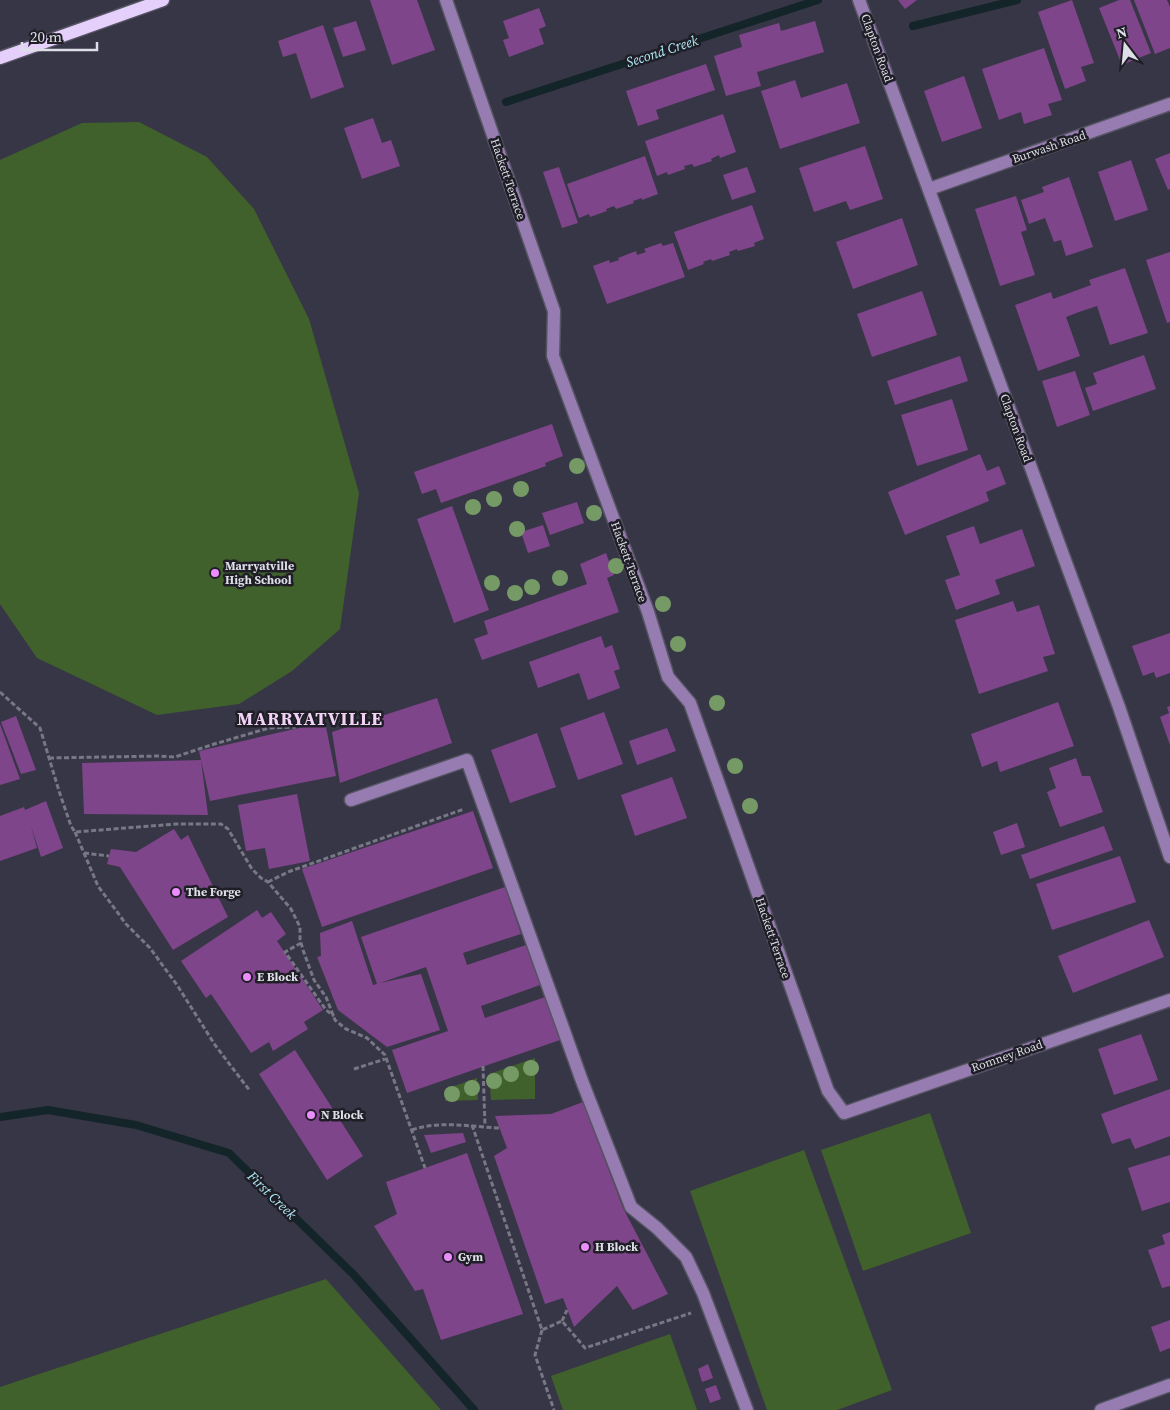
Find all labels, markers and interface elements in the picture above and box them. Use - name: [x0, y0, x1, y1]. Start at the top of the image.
- street label: Clapton Road: [857, 12, 897, 85]
- scale bar: [22, 20, 98, 52]
- north arrow: [1100, 20, 1150, 70]
- text: N: [1114, 21, 1129, 44]
- text: 20 m: [30, 26, 62, 47]
- water label: Second Creek: [623, 30, 701, 72]
- street label: Burwash Road: [1010, 127, 1088, 167]
- street label: Hackett Terrace: [487, 136, 529, 222]
- street label: Clapton Road: [996, 392, 1036, 465]
- street label: Hackett Terrace: [607, 520, 651, 604]
- place label: Marryatville High School: [225, 558, 294, 588]
- marker: Marryatville High School: [209, 567, 221, 579]
- district label: MARRYATVILLE: [237, 706, 383, 731]
- place label: The Forge: [186, 884, 241, 900]
- marker: The Forge: [170, 886, 182, 898]
- street label: Hackett Terrace: [752, 895, 794, 981]
- place label: E Block: [257, 969, 299, 985]
- marker: E Block: [241, 971, 253, 983]
- street label: Romney Road: [969, 1036, 1045, 1076]
- place label: N Block: [321, 1107, 365, 1123]
- marker: N Block: [305, 1109, 317, 1121]
- water label: First Creek: [242, 1166, 301, 1224]
- place label: H Block: [595, 1239, 639, 1255]
- marker: H Block: [579, 1241, 591, 1253]
- place label: Gym: [458, 1249, 483, 1265]
- marker: Gym: [442, 1251, 454, 1263]

